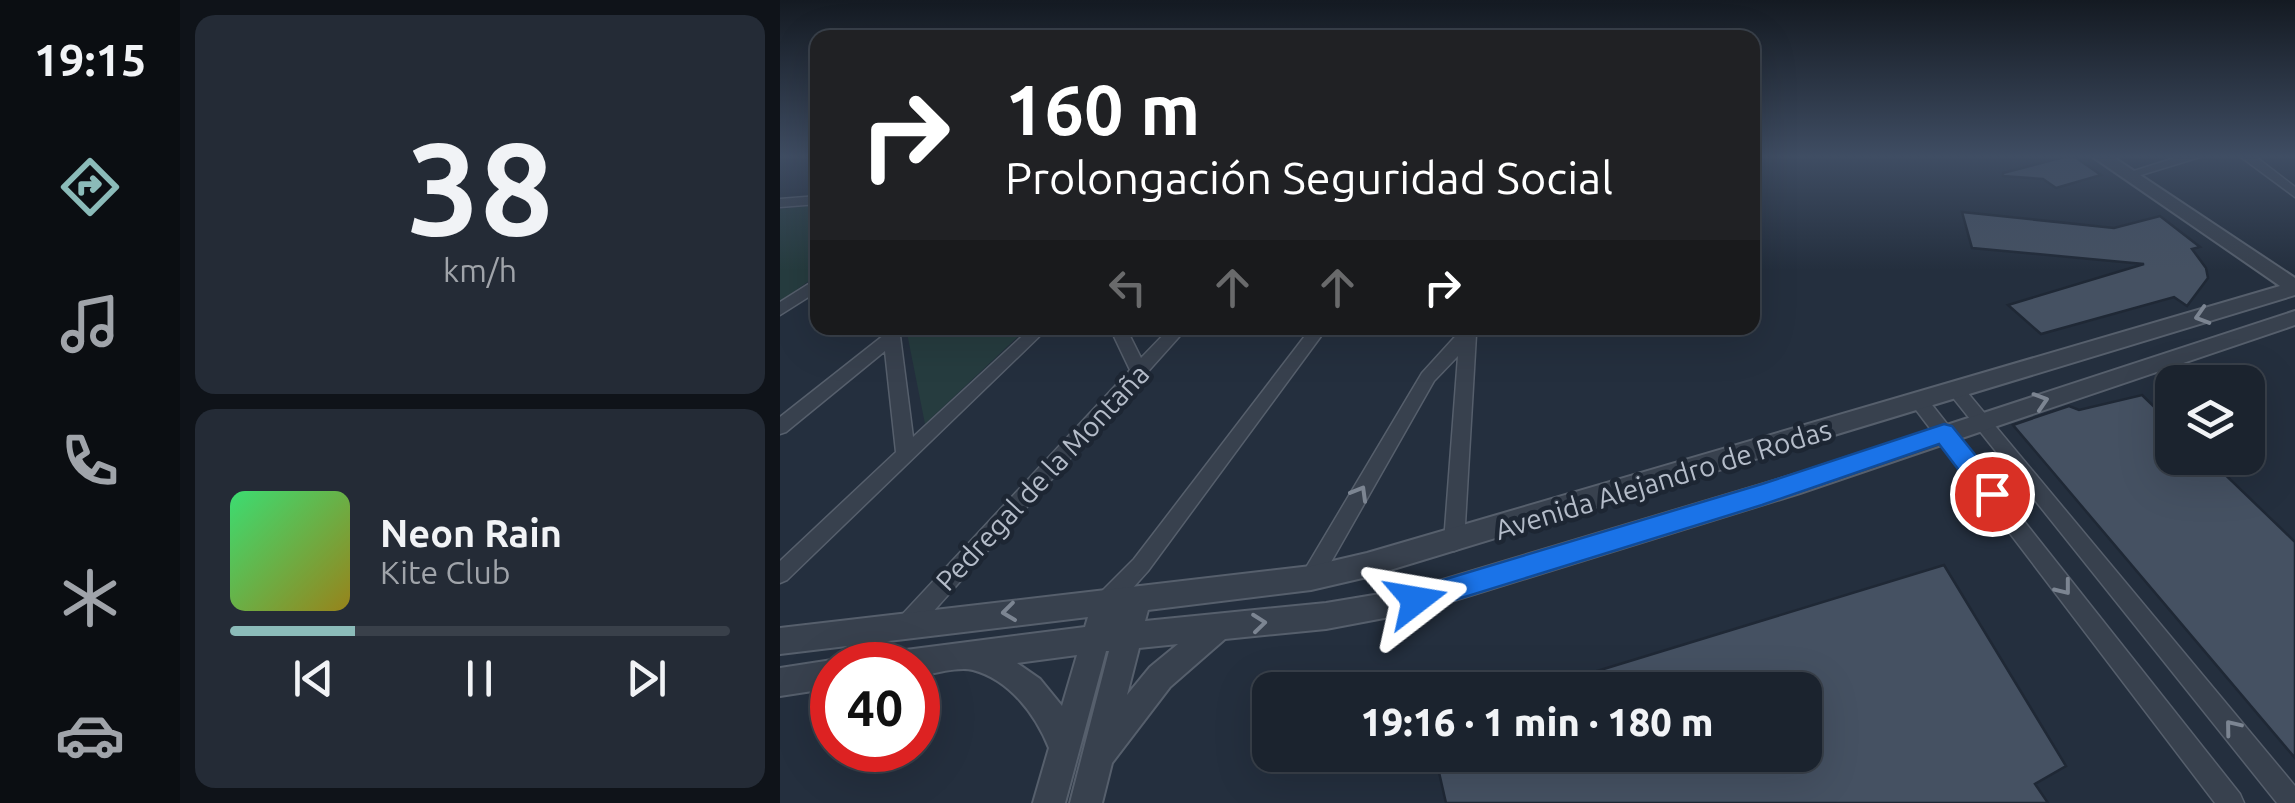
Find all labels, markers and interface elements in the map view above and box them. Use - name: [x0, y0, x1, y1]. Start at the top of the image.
- text: 19:15: [34, 34, 146, 85]
- icon: right: [840, 70, 970, 200]
- text: 160 m: [1005, 70, 1200, 148]
- text: 38: [407, 114, 553, 260]
- icon: directions: [55, 152, 125, 222]
- text: Prolongación Seguridad Social: [1005, 152, 1613, 203]
- text: km/h: [443, 252, 517, 288]
- icon: left: [1100, 260, 1155, 315]
- icon: ahead: [1205, 260, 1260, 315]
- icon: ahead: [1310, 260, 1365, 315]
- icon: right: [1415, 260, 1470, 315]
- icon: music: [55, 289, 125, 359]
- one-way arrow: [2194, 304, 2211, 325]
- street label: Pedregal de la Montaña: [929, 358, 1155, 596]
- map controls: [2155, 365, 2265, 475]
- button: layers: [2155, 365, 2265, 475]
- one-way arrow: [2032, 392, 2049, 412]
- street label: Avenida Alejandro de Rodas: [1491, 413, 1835, 545]
- icon: phone: [55, 426, 125, 496]
- pin: [1950, 452, 2035, 537]
- icon: arrive: [1965, 467, 2020, 522]
- one-way arrow: [1347, 486, 1367, 504]
- text: Neon Rain: [380, 512, 562, 554]
- position arrow: [1364, 548, 1468, 652]
- text: Kite Club: [380, 554, 510, 590]
- icon: climate: [55, 563, 125, 633]
- one-way arrow: [2053, 577, 2070, 595]
- one-way arrow: [1001, 601, 1017, 622]
- one-way arrow: [1252, 613, 1268, 634]
- speed limit sign: 40: [810, 642, 940, 772]
- icon: previous: [286, 651, 341, 706]
- icon: pause: [452, 651, 507, 706]
- icon: next: [619, 651, 674, 706]
- icon: car: [55, 700, 125, 770]
- text: 19:16 · 1 min · 180 m: [1360, 701, 1714, 743]
- one-way arrow: [2226, 721, 2244, 739]

